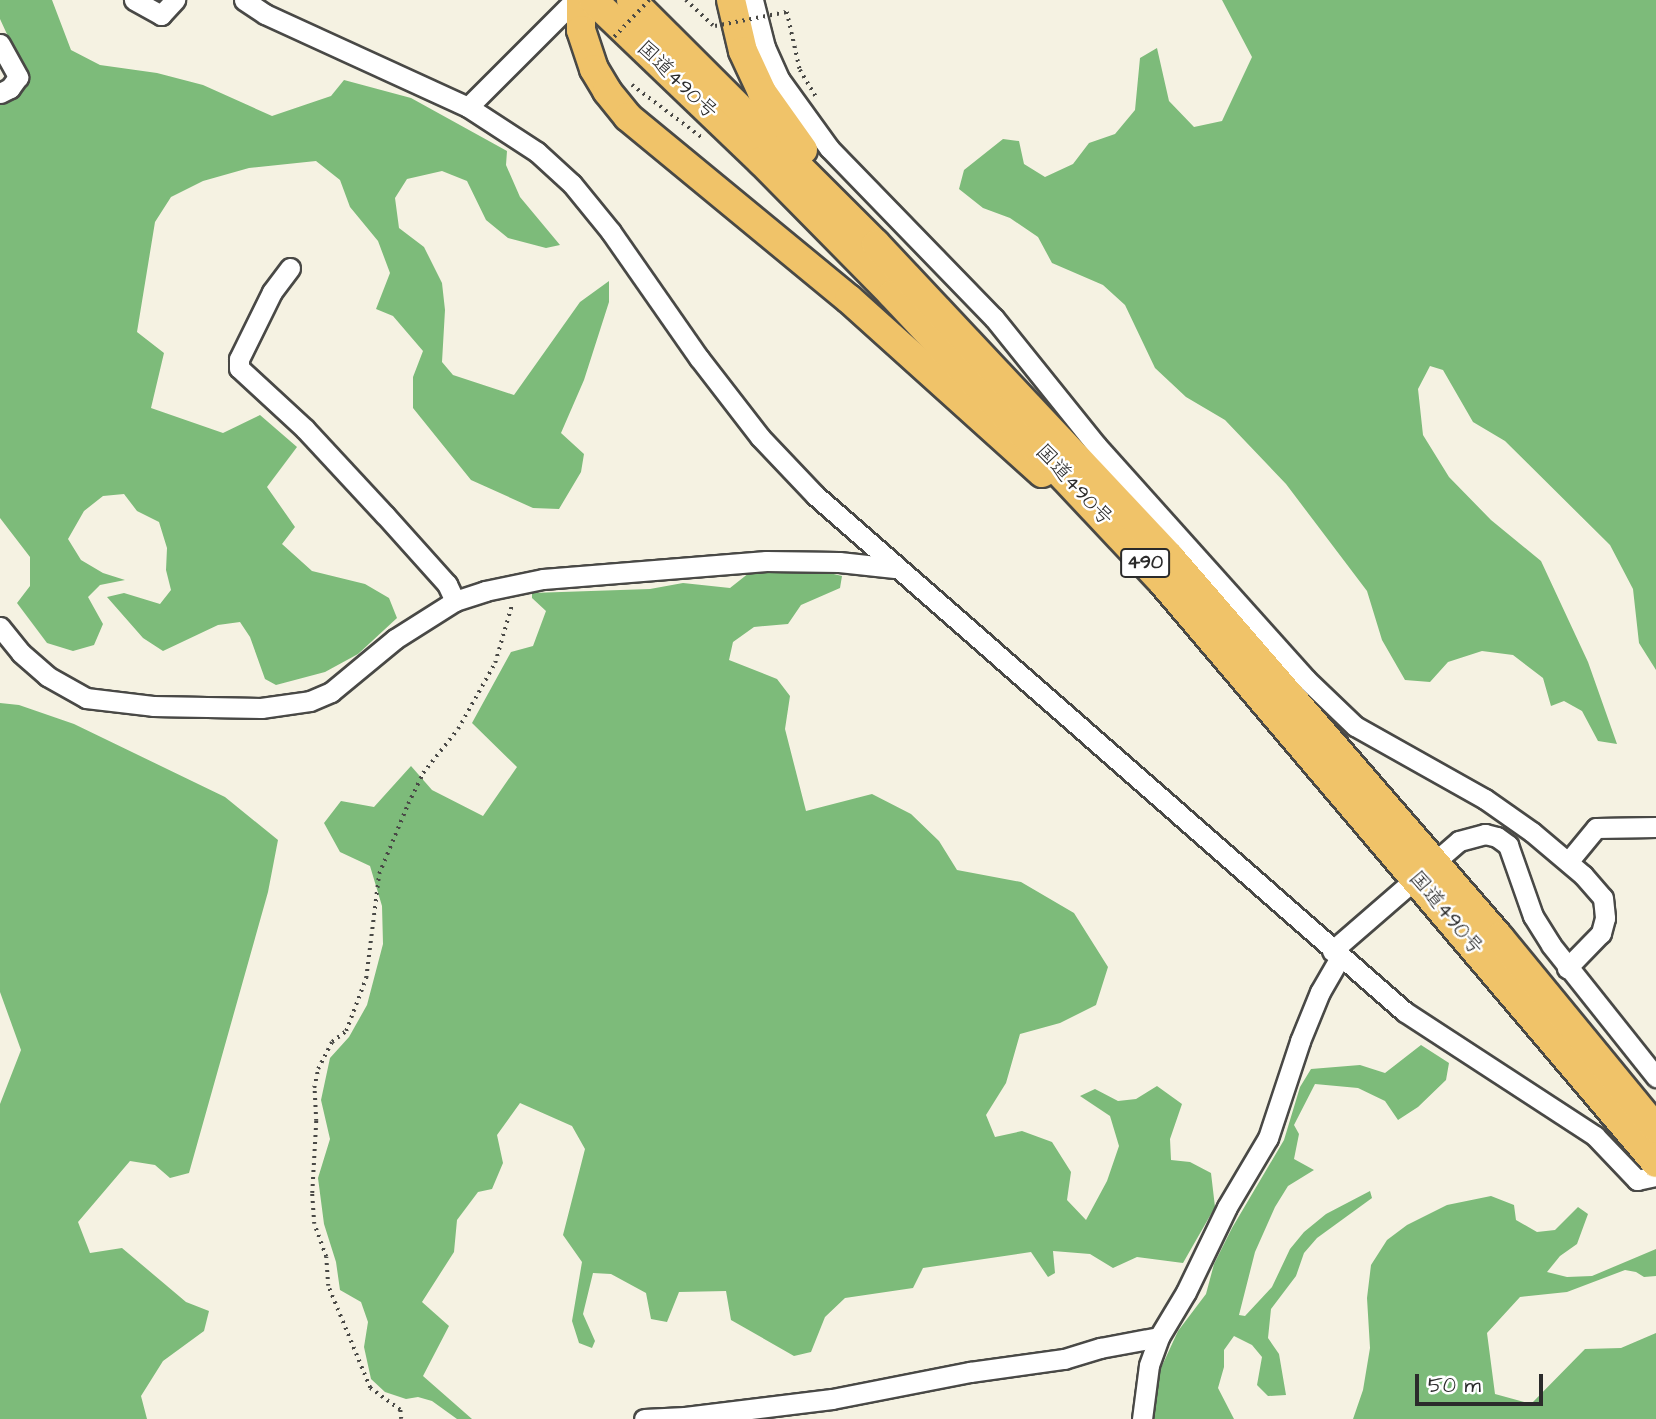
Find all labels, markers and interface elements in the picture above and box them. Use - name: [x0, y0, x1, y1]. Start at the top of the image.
- street label: 国道490号: [631, 35, 723, 125]
- street label: 国道490号: [1030, 439, 1118, 531]
- road number: 490: [1119, 548, 1171, 578]
- street label: 国道490号: [1403, 866, 1489, 960]
- scale bar: [1418, 1360, 1546, 1404]
- text: 50 m: [1428, 1371, 1481, 1400]

